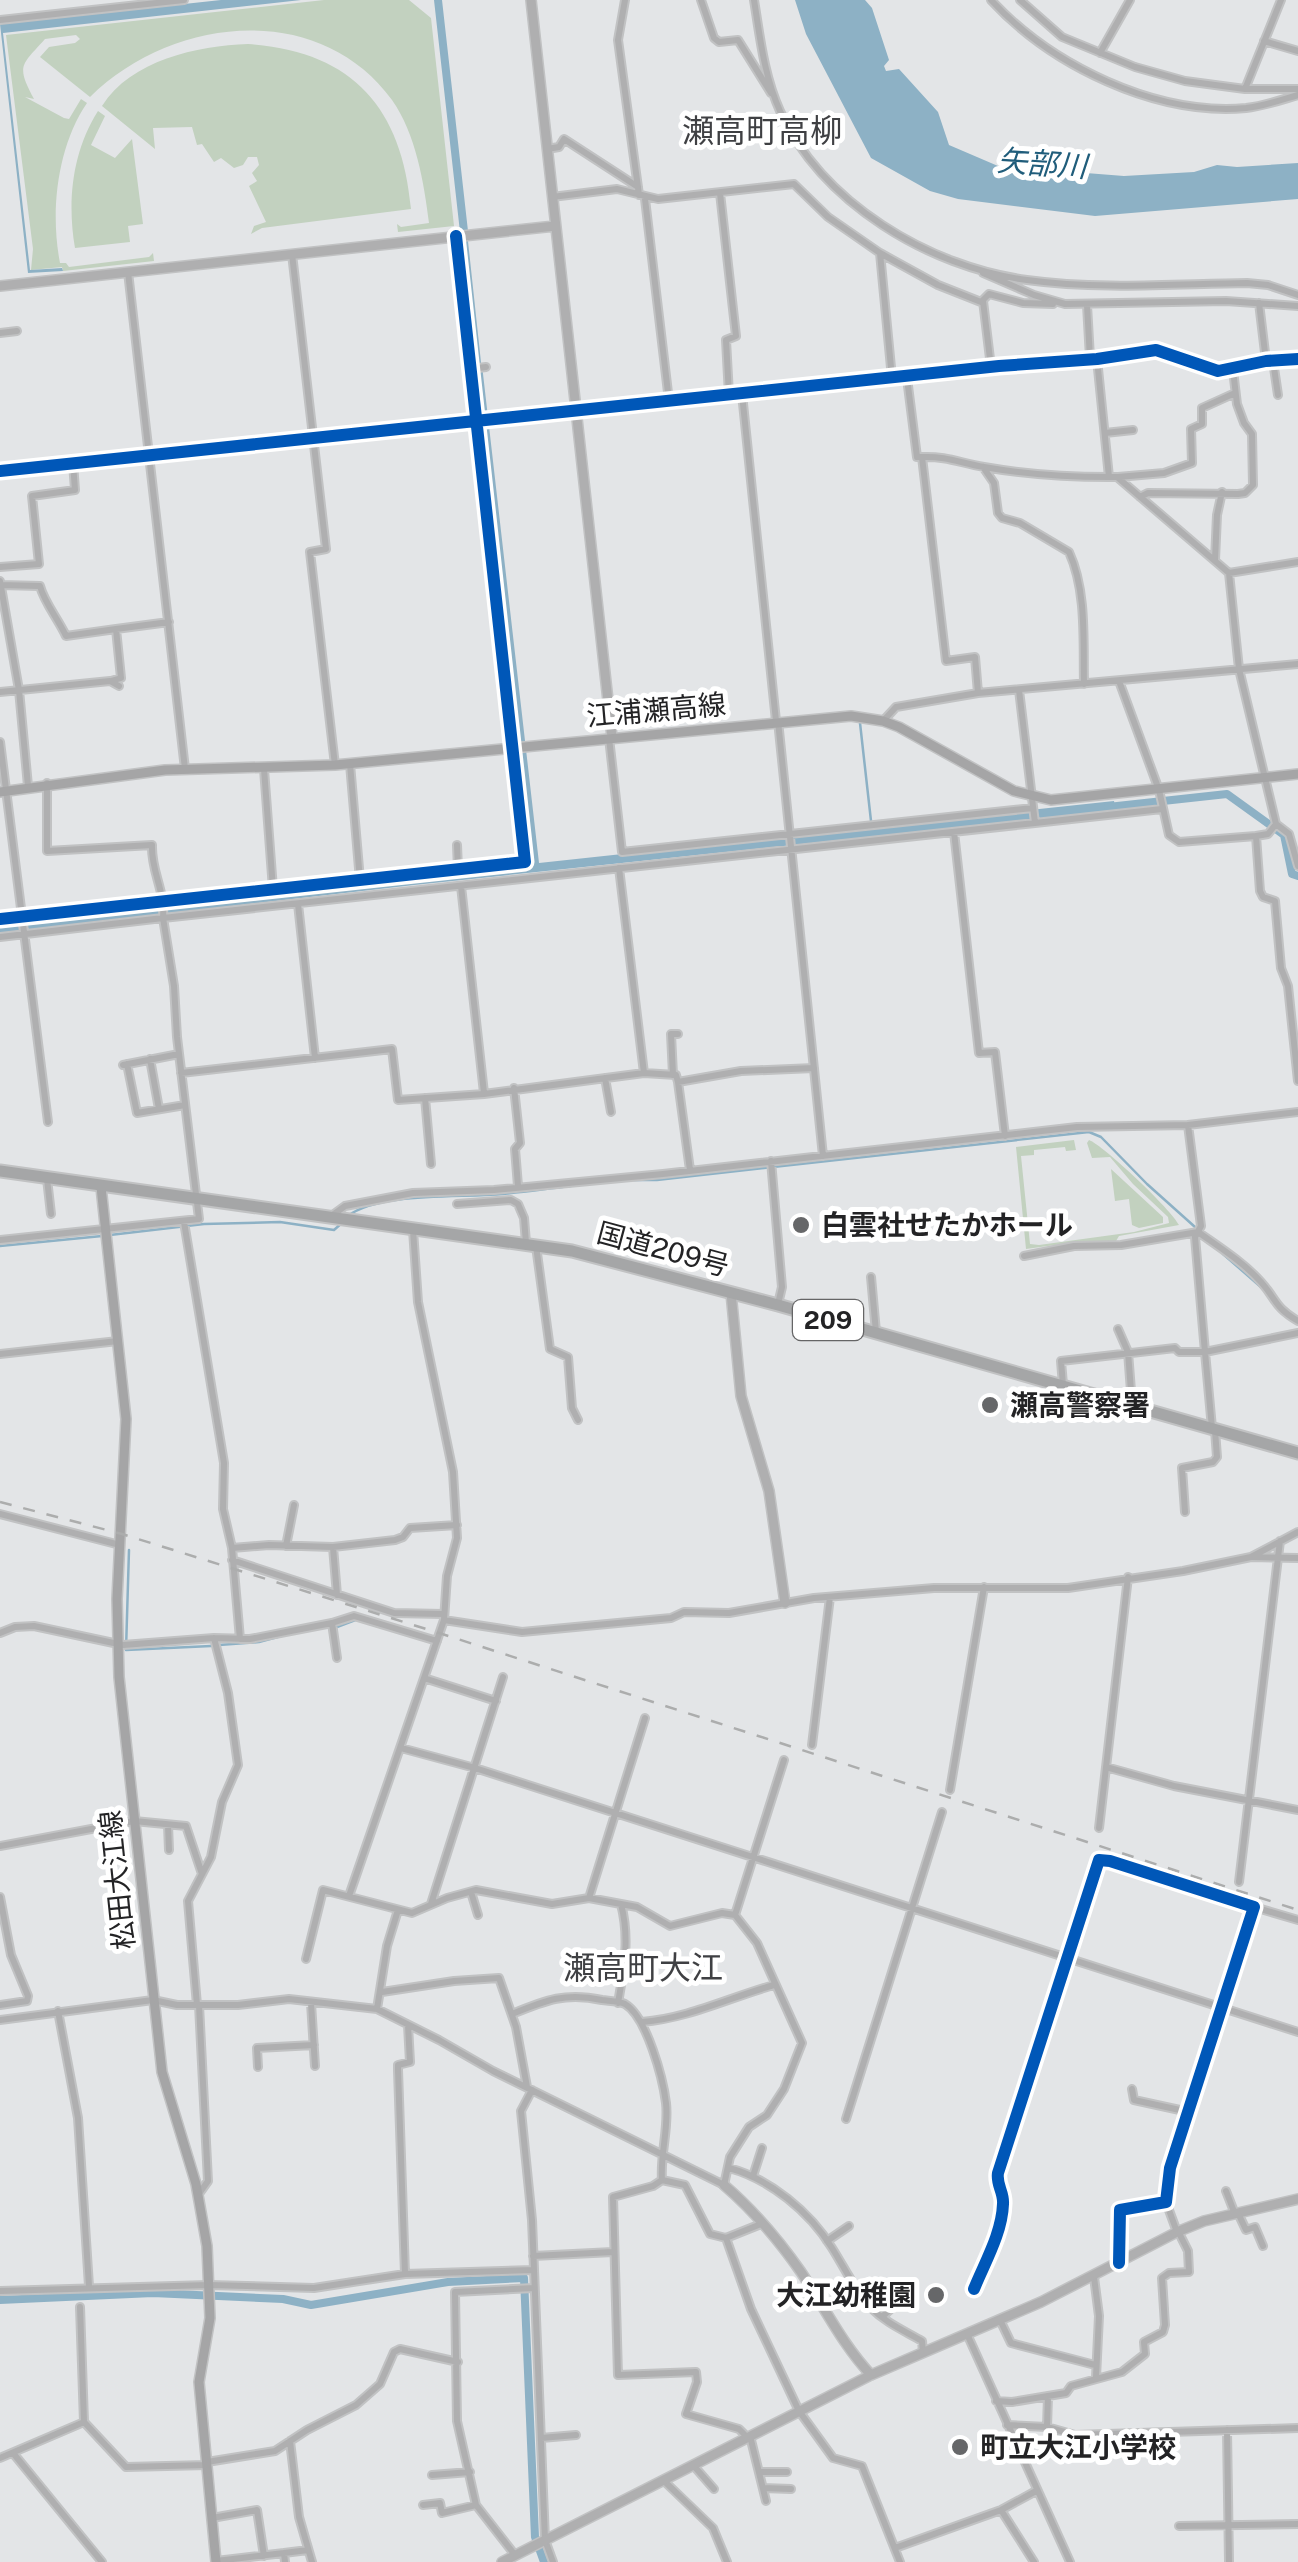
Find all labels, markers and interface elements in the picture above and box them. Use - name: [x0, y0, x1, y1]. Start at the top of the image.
- district label: 瀬高町高柳: [682, 112, 842, 149]
- water label: 矢部川: [996, 142, 1091, 184]
- street label: 江浦瀬高線: [585, 687, 727, 732]
- place label: 白雲社せたかホール: [821, 1208, 1073, 1241]
- marker: 白雲社せたかホール: [790, 1214, 812, 1236]
- street label: 国道209号: [594, 1215, 733, 1282]
- road number: 209: [793, 1300, 863, 1340]
- place label: 瀬高警察署: [1010, 1388, 1150, 1421]
- marker: 瀬高警察署: [979, 1394, 1001, 1416]
- street label: 松田大江線: [93, 1809, 140, 1951]
- district label: 瀬高町大江: [563, 1949, 723, 1986]
- place label: 大江幼稚園: [776, 2278, 916, 2311]
- marker: 大江幼稚園: [925, 2284, 947, 2306]
- place label: 町立大江小学校: [980, 2430, 1176, 2463]
- marker: 町立大江小学校: [949, 2436, 971, 2458]

